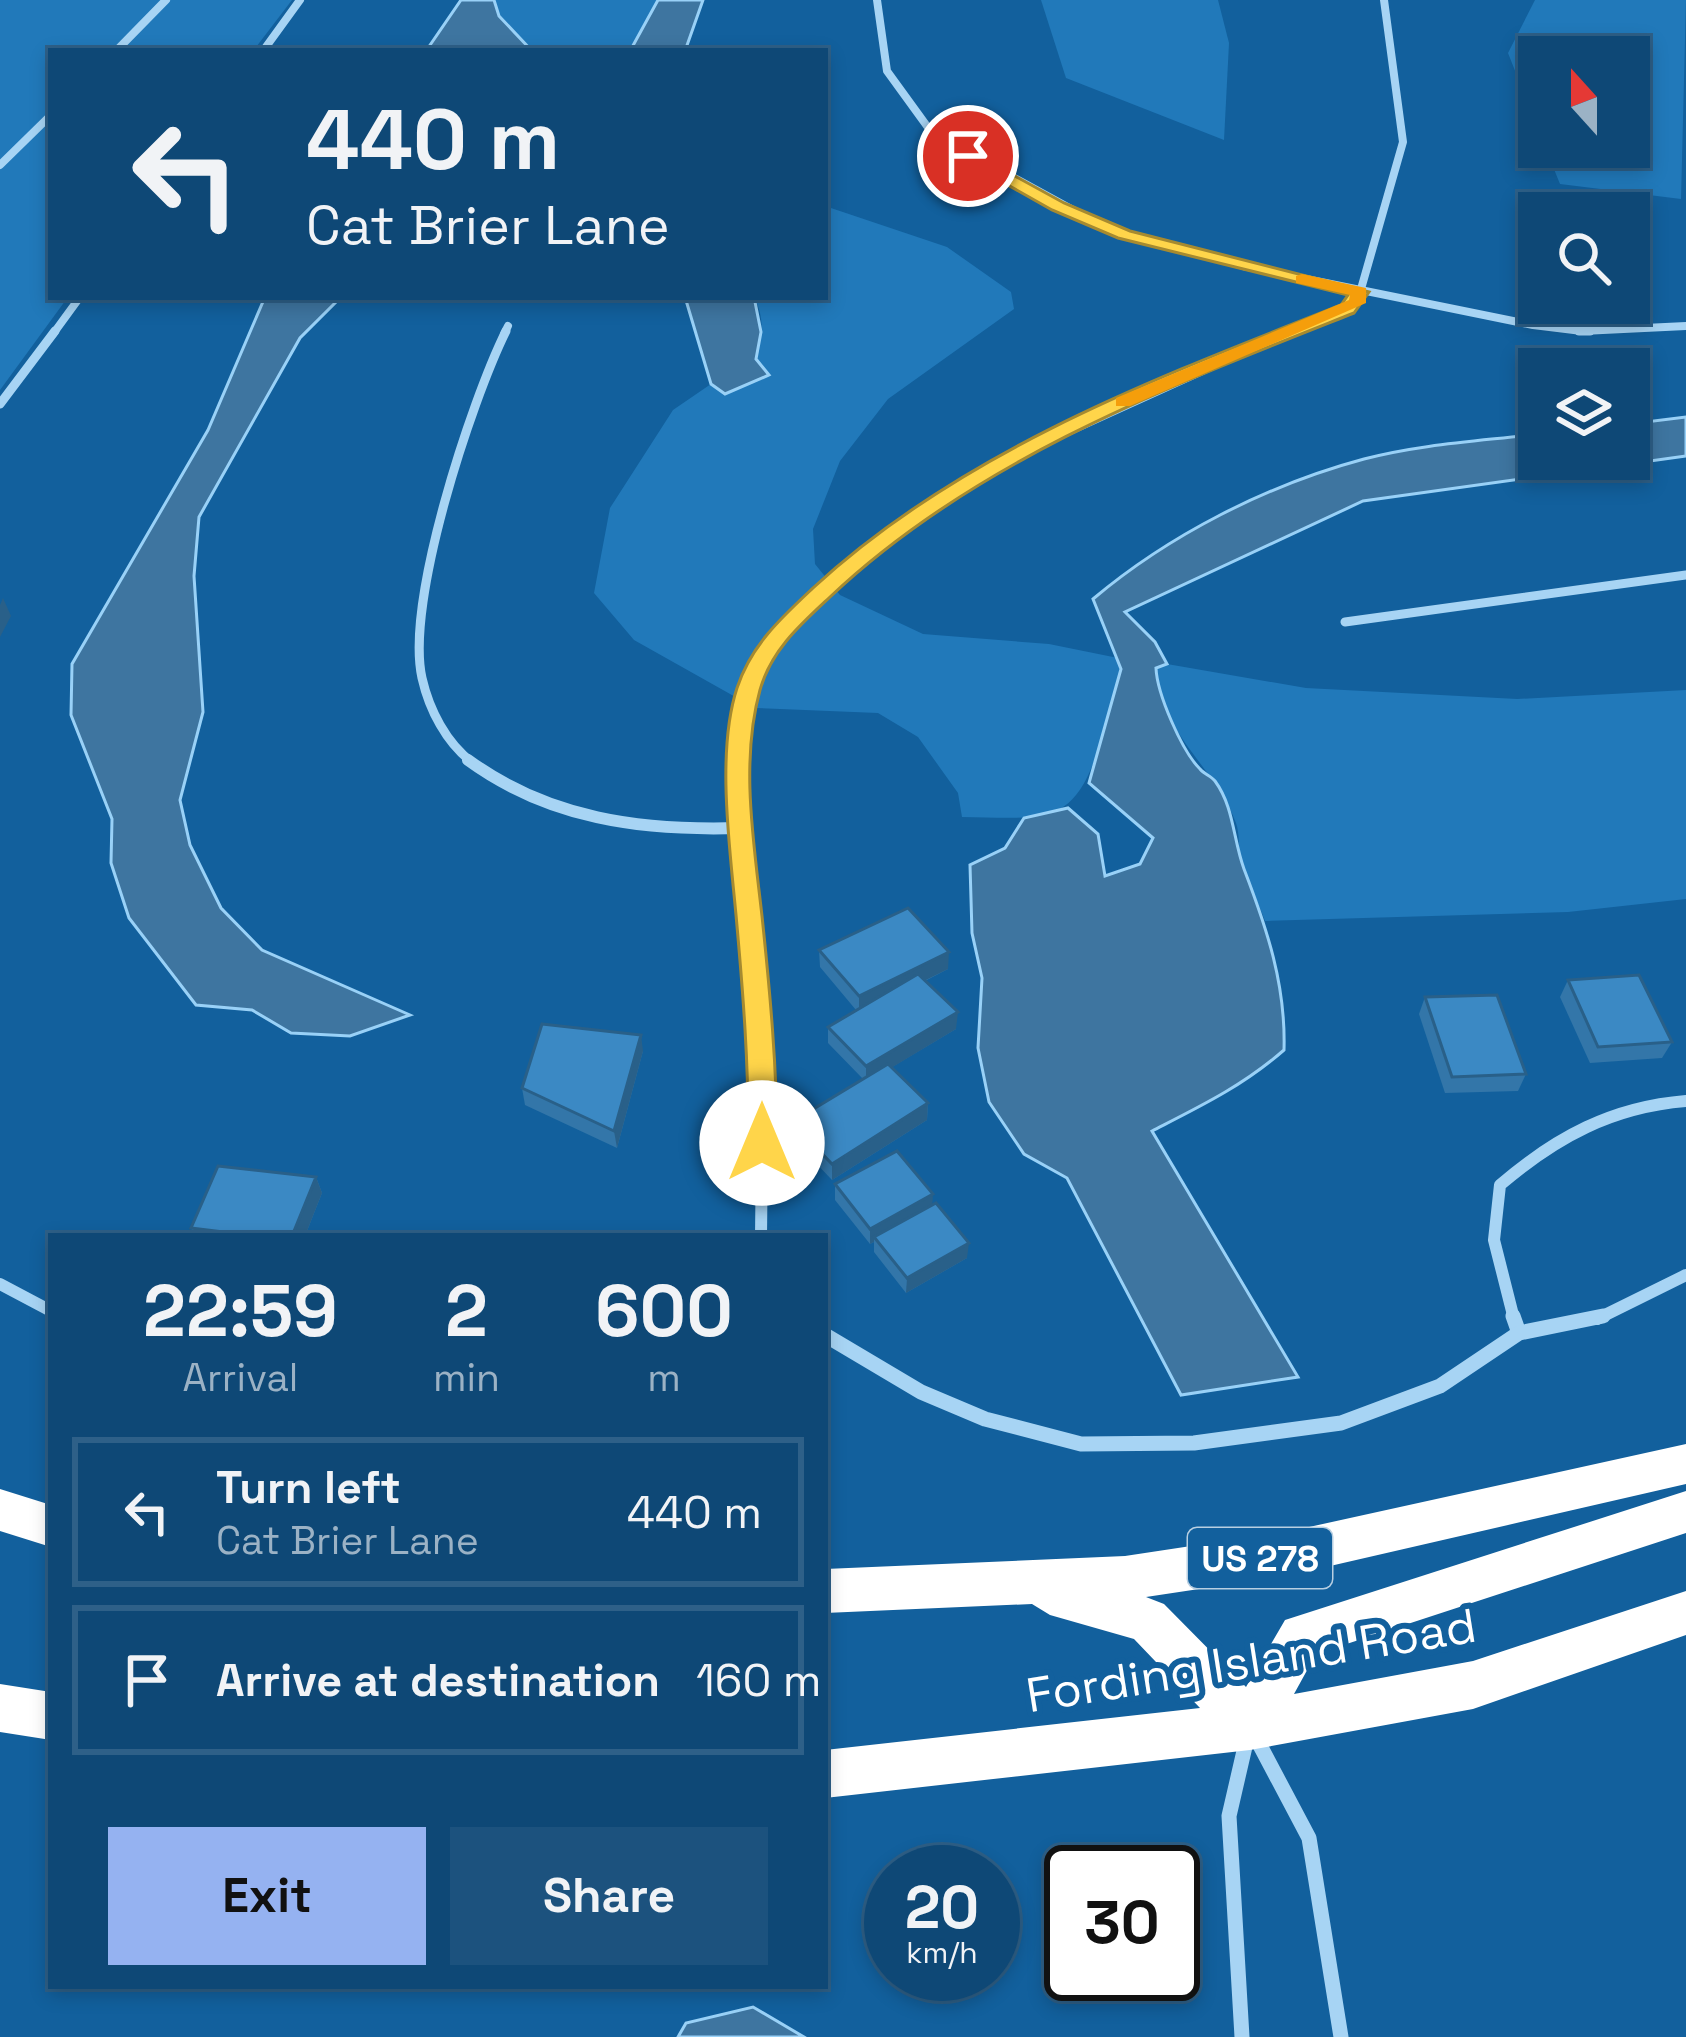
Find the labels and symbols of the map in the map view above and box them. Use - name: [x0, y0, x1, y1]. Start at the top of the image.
- north arrow: [1518, 36, 1650, 168]
- pin: [917, 105, 1019, 207]
- position arrow: [699, 1080, 825, 1206]
- road number: US 278: [1188, 1528, 1332, 1588]
- street label: Fording Island Road: [1022, 1595, 1480, 1726]
- speed limit sign: 30: [1044, 1845, 1200, 2001]

